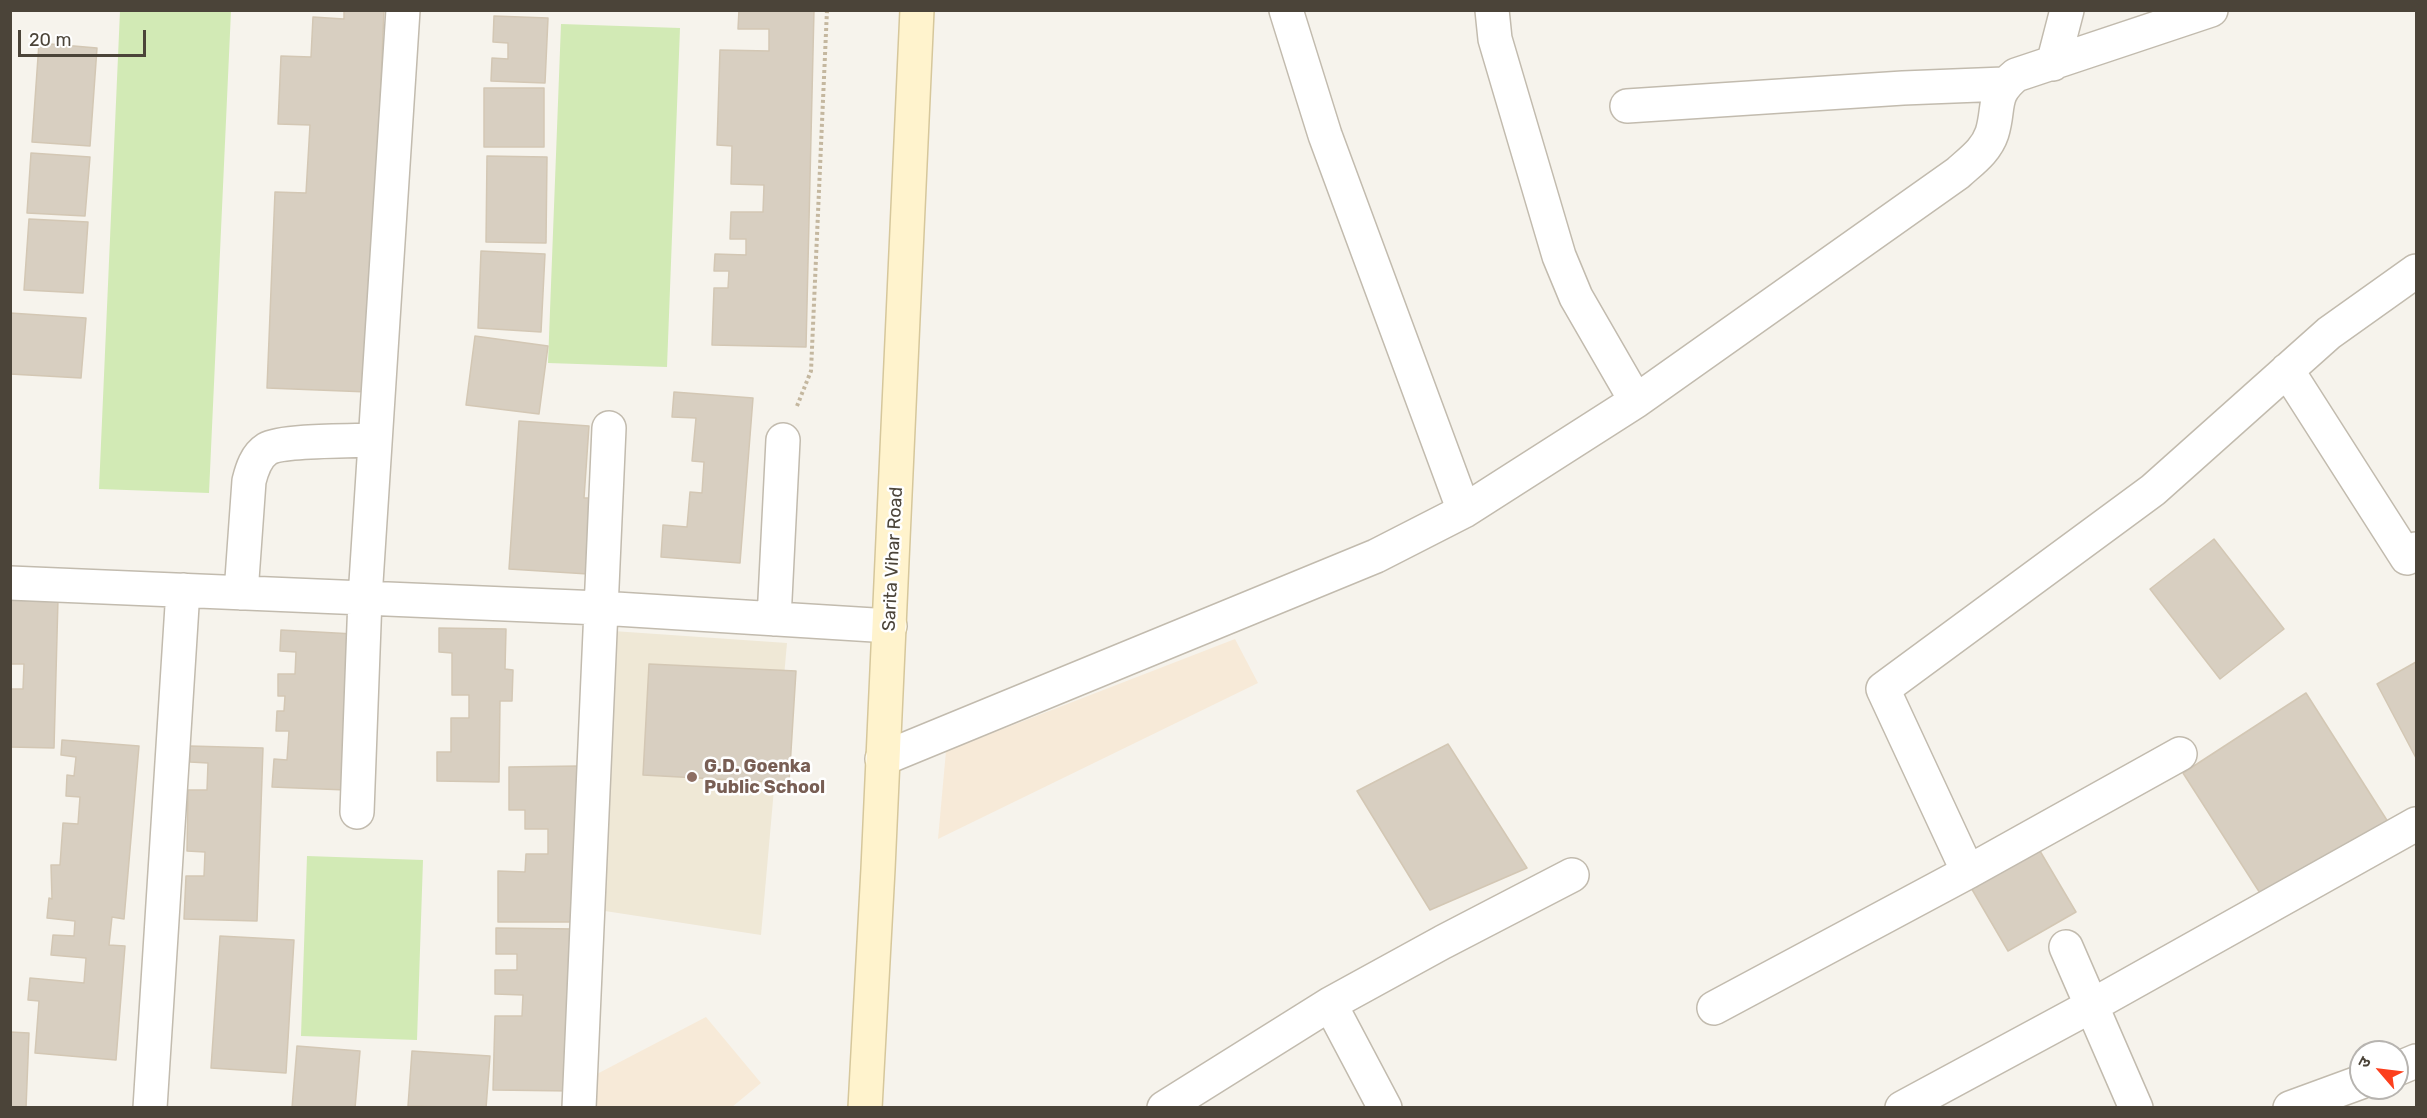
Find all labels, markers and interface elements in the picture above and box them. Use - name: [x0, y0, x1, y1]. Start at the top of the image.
- scale bar: [21, 18, 148, 56]
- text: 20 m: [29, 29, 71, 51]
- street label: Sarita Vihar Road: [878, 486, 908, 632]
- place label: G.D. Goenka Public School: [704, 756, 825, 798]
- marker: G.D. Goenka Public School: [685, 770, 699, 784]
- north arrow: [2349, 1040, 2409, 1100]
- text: उ: [2354, 1054, 2375, 1071]

